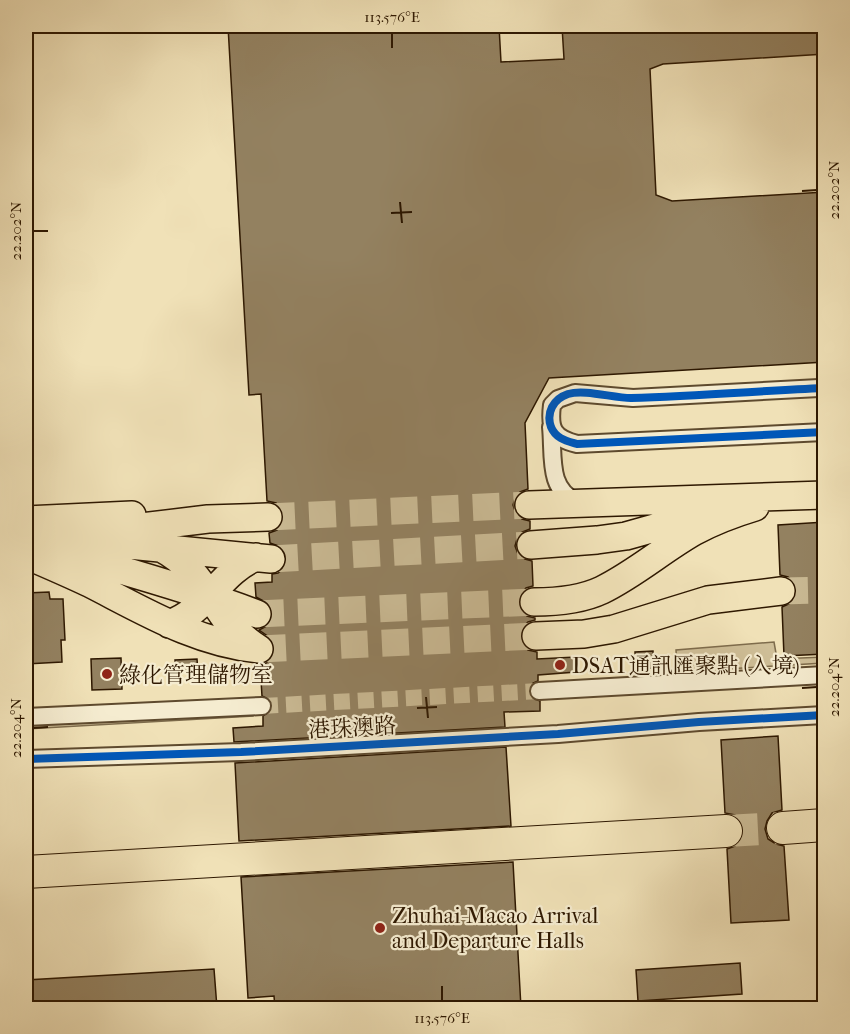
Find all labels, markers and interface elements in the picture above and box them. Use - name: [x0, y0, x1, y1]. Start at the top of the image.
- text: 113.576°E: [364, 8, 420, 26]
- text: 22.202°N: [825, 160, 843, 219]
- text: 22.202°N: [7, 201, 25, 260]
- place label: DSAT通訊匯聚點 (入境): [572, 653, 800, 679]
- text: 22.204°N: [825, 656, 843, 717]
- marker: DSAT通訊匯聚點 (入境): [553, 658, 567, 672]
- place label: 綠化管理儲物室: [119, 662, 273, 688]
- marker: 綠化管理儲物室: [100, 667, 114, 681]
- text: 22.204°N: [7, 697, 25, 758]
- street label: 港珠澳路: [307, 713, 397, 743]
- place label: Zhuhai-Macao Arrival and Departure Halls: [392, 903, 598, 954]
- marker: Zhuhai-Macao Arrival and Departure Halls: [373, 921, 387, 935]
- text: 113.576°E: [414, 1009, 470, 1027]

